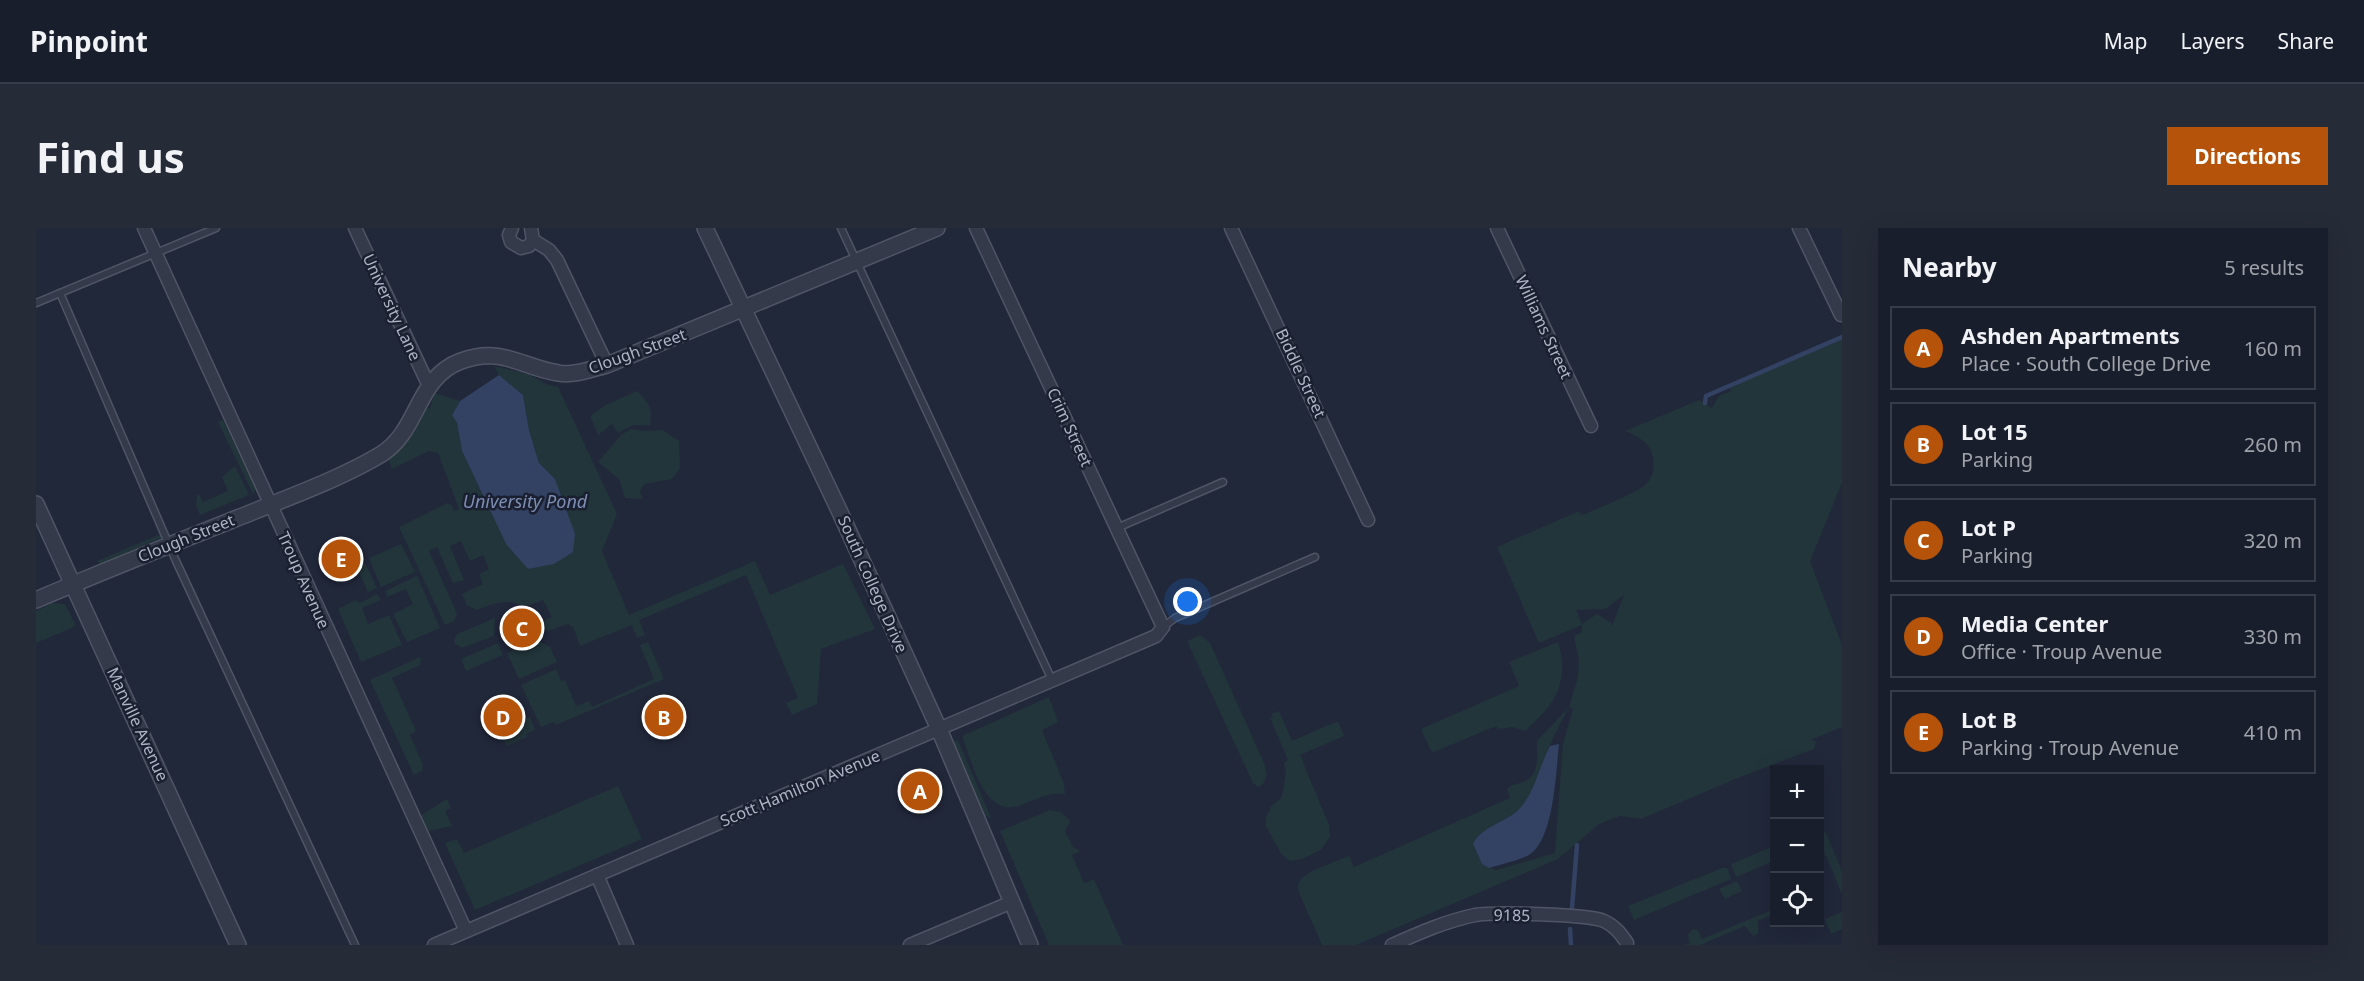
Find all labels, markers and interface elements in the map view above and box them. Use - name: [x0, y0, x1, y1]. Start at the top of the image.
- text: Pinpoint: [30, 22, 148, 60]
- text: Map: [2104, 27, 2148, 55]
- text: Layers: [2181, 27, 2245, 55]
- text: Share: [2278, 27, 2334, 55]
- button: Directions: [2167, 127, 2328, 185]
- text: Find us: [36, 128, 185, 185]
- text: Nearby: [1902, 249, 1997, 285]
- street label: University Lane: [358, 250, 426, 364]
- text: 5 results: [2224, 254, 2304, 281]
- street label: Williams Street: [1510, 272, 1578, 383]
- text: Ashden Apartments: [1961, 320, 2180, 350]
- street label: Clough Street: [585, 323, 689, 379]
- street label: Biddle Street: [1271, 325, 1331, 421]
- text: A: [1917, 335, 1930, 362]
- text: 160 m: [2244, 335, 2302, 362]
- text: Place · South College Drive: [1961, 350, 2211, 377]
- street label: Crim Street: [1042, 384, 1098, 470]
- text: Lot 15: [1961, 416, 2027, 446]
- text: B: [1917, 431, 1930, 458]
- text: 260 m: [2244, 431, 2302, 458]
- text: Parking: [1961, 446, 2033, 473]
- water label: University Pond: [463, 489, 588, 513]
- street label: Clough Street: [134, 509, 238, 567]
- street label: South College Drive: [833, 512, 913, 656]
- text: Lot P: [1961, 512, 2016, 542]
- text: C: [1917, 527, 1930, 554]
- text: 320 m: [2244, 527, 2302, 554]
- street label: Troup Avenue: [273, 528, 335, 632]
- pin: E: [322, 536, 360, 582]
- text: Parking: [1961, 542, 2033, 569]
- your location: [1173, 587, 1202, 616]
- pin: C: [502, 606, 542, 650]
- text: Media Center: [1961, 608, 2108, 638]
- text: D: [1916, 623, 1931, 650]
- text: 330 m: [2244, 623, 2302, 650]
- text: Office · Troup Avenue: [1961, 638, 2162, 665]
- street label: Manville Avenue: [102, 663, 174, 785]
- pin: D: [484, 694, 522, 740]
- pin: B: [644, 694, 684, 740]
- text: Lot B: [1961, 704, 2017, 734]
- text: E: [1918, 719, 1929, 746]
- text: 410 m: [2244, 719, 2302, 746]
- text: Parking · Troup Avenue: [1961, 734, 2179, 761]
- street label: Scott Hamilton Avenue: [717, 744, 883, 832]
- map controls: [1770, 765, 1824, 927]
- button: +: [1770, 765, 1824, 819]
- pin: A: [900, 768, 940, 814]
- button: −: [1770, 819, 1824, 873]
- button: locate: [1770, 873, 1824, 927]
- street label: 9185: [1494, 904, 1530, 926]

